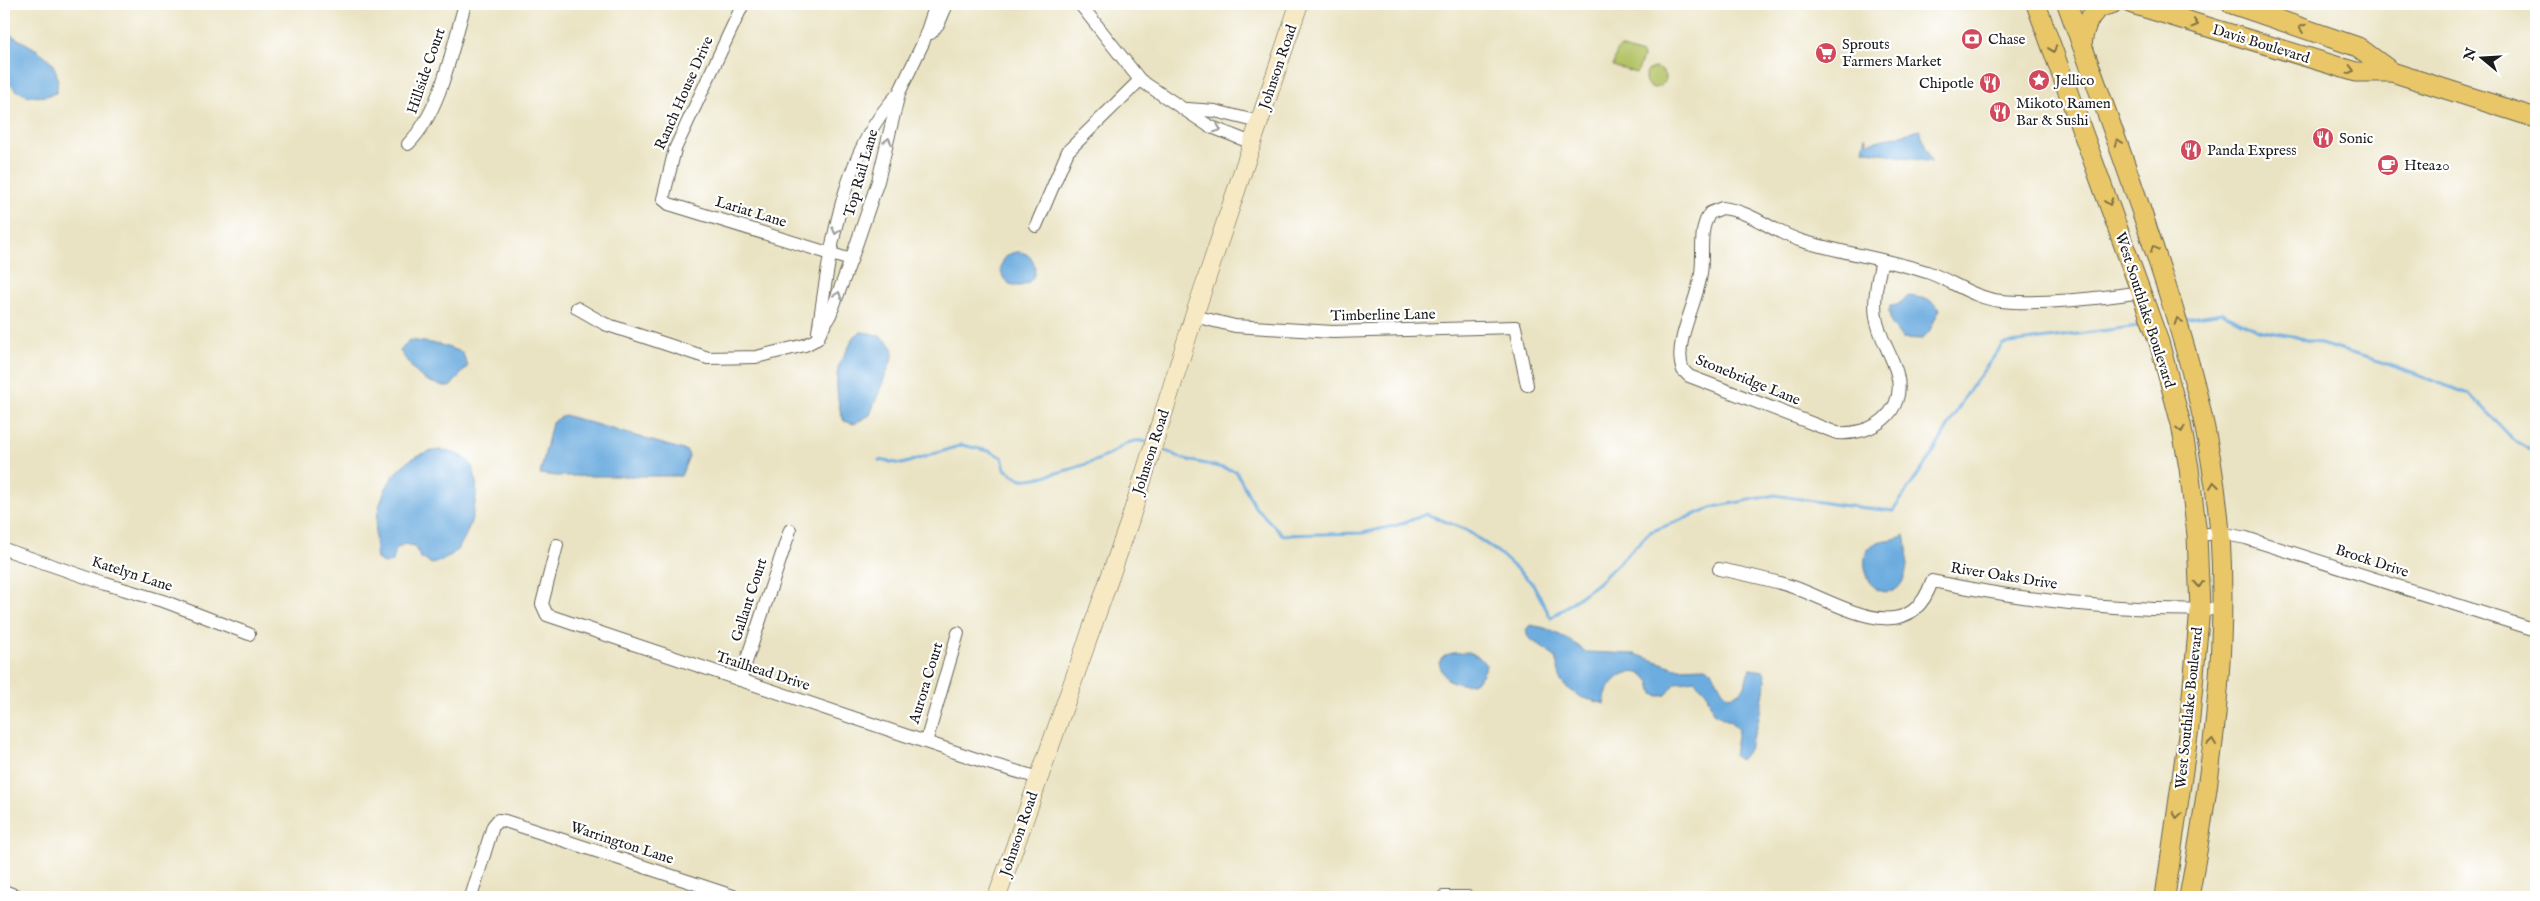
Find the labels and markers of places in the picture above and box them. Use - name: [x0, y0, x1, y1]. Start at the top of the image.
- bank icon: Chase: [1960, 27, 1984, 51]
- place label: Chase: [1988, 30, 2025, 49]
- place label: Sprouts Farmers Market: [1842, 35, 1942, 71]
- supermarket icon: Sprouts Farmers Market: [1814, 41, 1838, 65]
- place icon: Jellico: [2027, 68, 2051, 92]
- restaurant icon: Chipotle: [1978, 71, 2002, 95]
- place label: Jellico: [2053, 71, 2094, 90]
- place label: Chipotle: [1919, 74, 1974, 93]
- place label: Mikoto Ramen Bar & Sushi: [2016, 94, 2111, 130]
- restaurant icon: Mikoto Ramen Bar & Sushi: [1988, 100, 2012, 124]
- restaurant icon: Sonic: [2311, 126, 2335, 150]
- place label: Sonic: [2339, 129, 2373, 148]
- restaurant icon: Panda Express: [2179, 138, 2203, 162]
- place label: Panda Express: [2207, 141, 2297, 160]
- cafe icon: Htea20: [2376, 153, 2400, 177]
- place label: Htea20: [2404, 156, 2450, 175]

